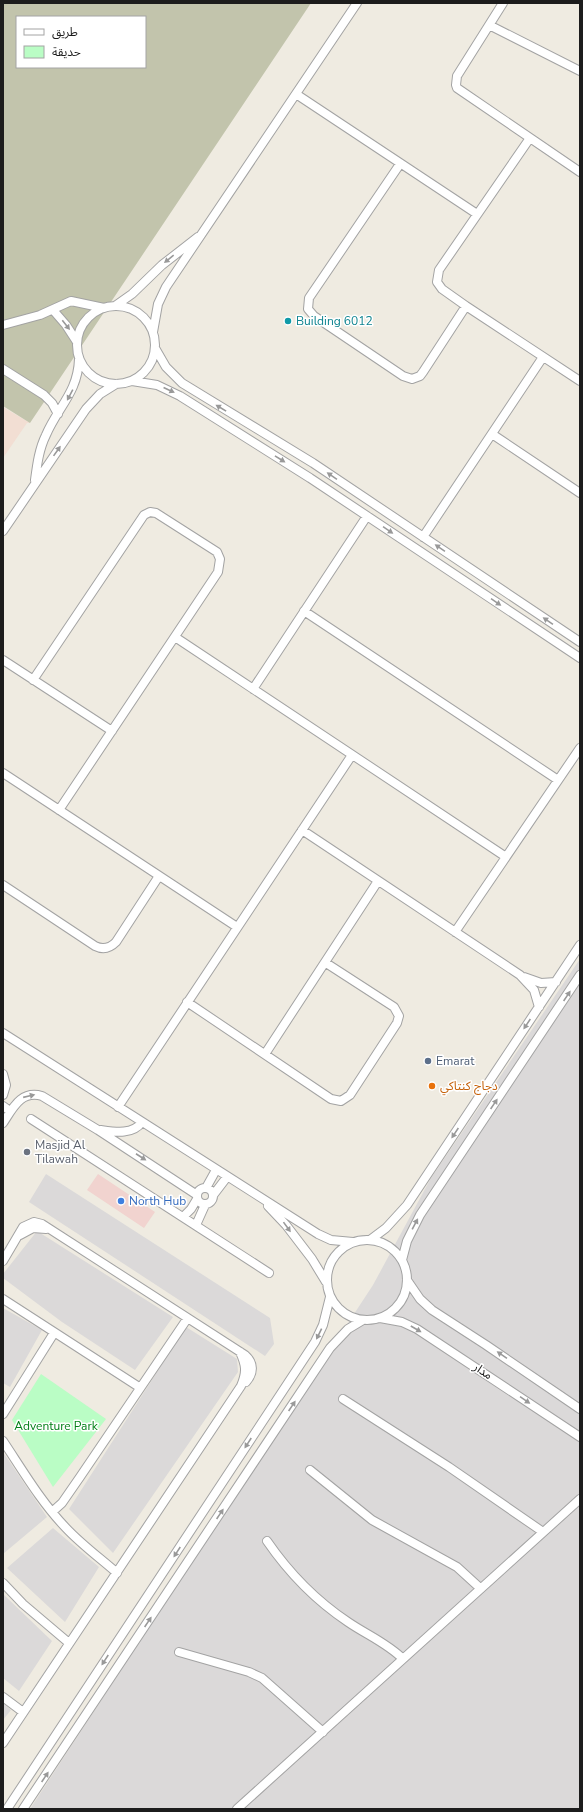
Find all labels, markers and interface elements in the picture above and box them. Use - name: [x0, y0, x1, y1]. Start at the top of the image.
- legend: [16, 16, 146, 68]
- text: طريق: [52, 24, 78, 40]
- text: حديقة: [52, 44, 81, 60]
- one-way arrow: [163, 254, 174, 263]
- place label: Building 6012: [296, 313, 373, 329]
- marker: Building 6012: [283, 316, 293, 326]
- one-way arrow: [62, 319, 70, 330]
- one-way arrow: [163, 387, 175, 393]
- one-way arrow: [66, 389, 73, 401]
- one-way arrow: [215, 404, 227, 411]
- one-way arrow: [53, 445, 61, 456]
- one-way arrow: [274, 455, 285, 462]
- one-way arrow: [327, 472, 337, 480]
- one-way arrow: [383, 526, 393, 534]
- one-way arrow: [434, 544, 445, 552]
- one-way arrow: [491, 598, 502, 606]
- one-way arrow: [542, 617, 553, 625]
- one-way arrow: [563, 990, 570, 1001]
- one-way arrow: [523, 1019, 531, 1030]
- place label: Emarat: [436, 1053, 475, 1069]
- marker: Emarat: [423, 1056, 433, 1066]
- place label: دجاج كنتاكي: [440, 1078, 498, 1096]
- marker: دجاج كنتاكي: [427, 1081, 437, 1091]
- one-way arrow: [22, 1092, 35, 1098]
- one-way arrow: [490, 1099, 498, 1109]
- one-way arrow: [451, 1127, 459, 1138]
- place label: Masjid Al Tilawah: [35, 1137, 86, 1167]
- marker: Masjid Al Tilawah: [22, 1147, 32, 1157]
- one-way arrow: [135, 1154, 146, 1161]
- place label: North Hub: [129, 1193, 186, 1209]
- marker: North Hub: [116, 1196, 126, 1206]
- one-way arrow: [412, 1218, 418, 1230]
- one-way arrow: [283, 1221, 291, 1232]
- one-way arrow: [410, 1325, 422, 1332]
- one-way arrow: [316, 1329, 322, 1340]
- one-way arrow: [496, 1351, 507, 1359]
- street label: مدار: [469, 1358, 496, 1383]
- one-way arrow: [520, 1396, 530, 1404]
- one-way arrow: [288, 1400, 296, 1411]
- park label: Adventure Park: [14, 1418, 99, 1434]
- one-way arrow: [244, 1438, 252, 1448]
- one-way arrow: [216, 1509, 224, 1519]
- one-way arrow: [173, 1547, 181, 1557]
- one-way arrow: [144, 1617, 152, 1627]
- one-way arrow: [101, 1655, 109, 1665]
- one-way arrow: [41, 1771, 48, 1782]

